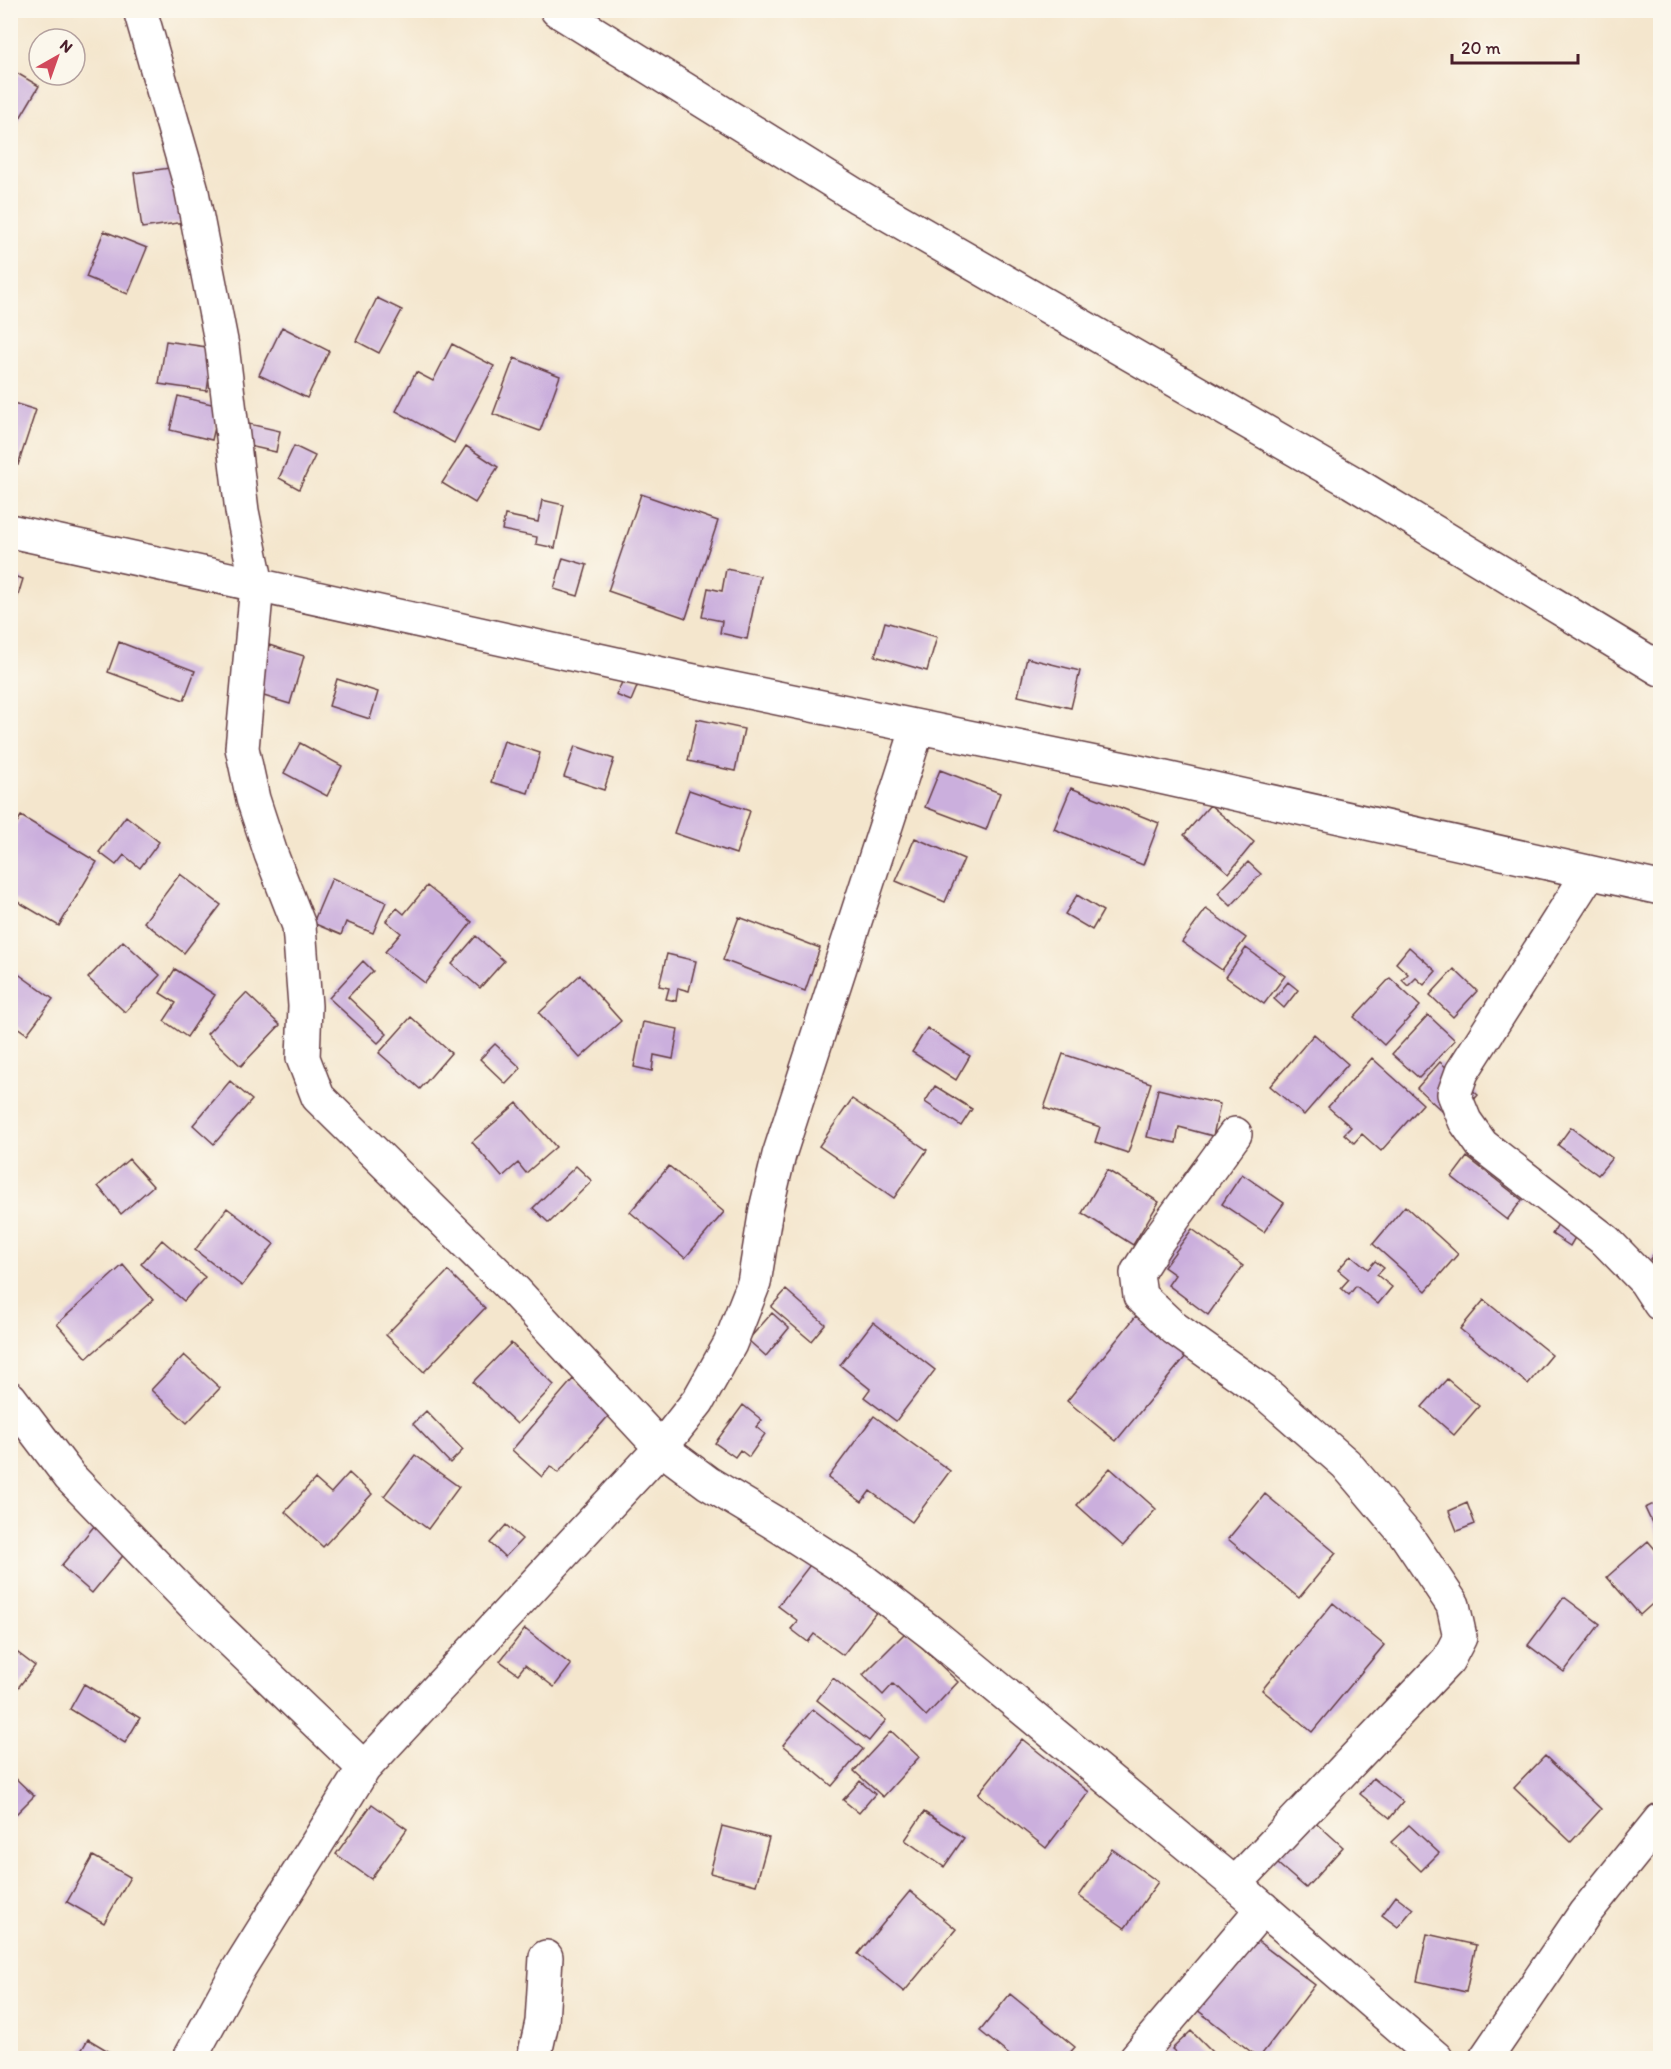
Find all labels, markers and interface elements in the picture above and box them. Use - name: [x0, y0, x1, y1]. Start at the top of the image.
- north arrow: [27, 27, 87, 87]
- scale bar: [1452, 27, 1578, 65]
- text: N: [56, 35, 77, 57]
- text: 20 m: [1461, 37, 1501, 59]

